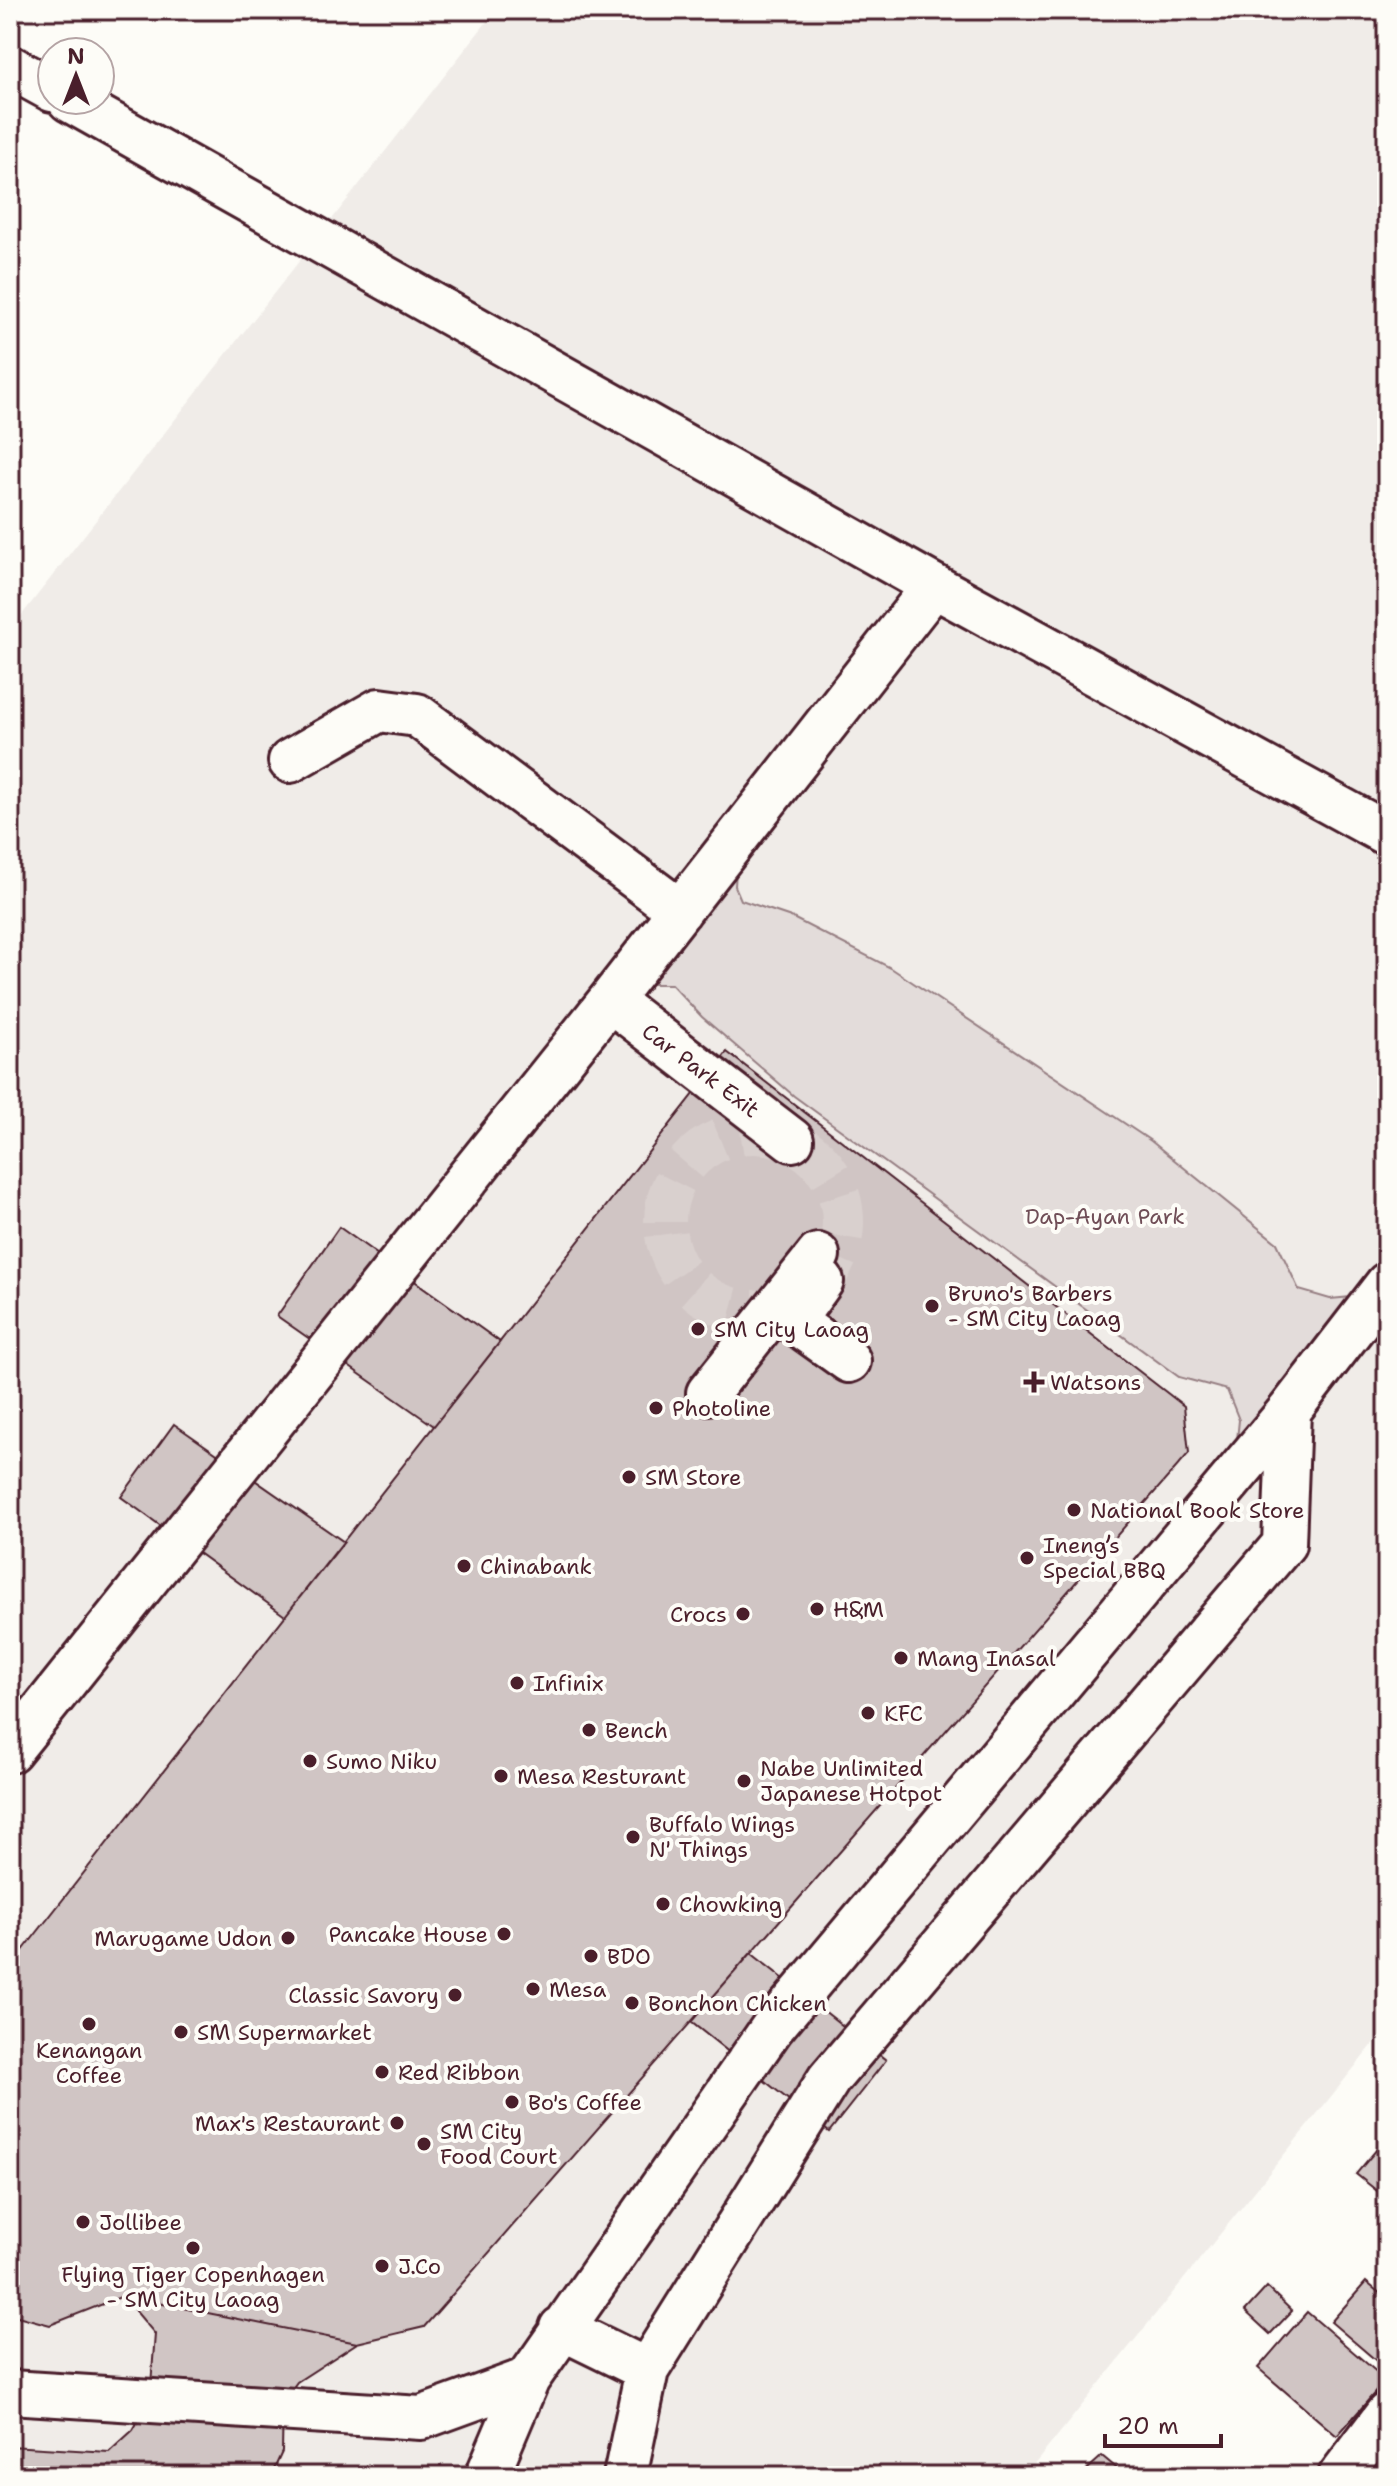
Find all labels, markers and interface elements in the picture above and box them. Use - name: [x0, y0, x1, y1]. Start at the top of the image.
- north arrow: [36, 36, 116, 116]
- text: N: [67, 42, 85, 71]
- street label: Car Park Exit: [636, 1017, 765, 1124]
- park label: Dap-Ayan Park: [1025, 1202, 1185, 1231]
- place label: Bruno's Barbers - SM City Laoag: [948, 1279, 1121, 1333]
- marker: Bruno's Barbers - SM City Laoag: [923, 1297, 941, 1315]
- place label: SM City Laoag: [714, 1315, 869, 1344]
- marker: SM City Laoag: [689, 1320, 707, 1338]
- place label: Watsons: [1050, 1368, 1141, 1397]
- marker: Watsons: [1025, 1373, 1043, 1391]
- place label: Photoline: [672, 1394, 771, 1423]
- marker: Photoline: [647, 1399, 665, 1417]
- place label: SM Store: [645, 1463, 742, 1492]
- marker: SM Store: [620, 1468, 638, 1486]
- place label: National Book Store: [1090, 1496, 1305, 1525]
- marker: National Book Store: [1065, 1501, 1083, 1519]
- place label: Ineng’s Special BBQ: [1043, 1531, 1166, 1585]
- marker: Ineng’s Special BBQ: [1018, 1549, 1036, 1567]
- place label: Chinabank: [480, 1552, 592, 1581]
- marker: Chinabank: [455, 1557, 473, 1575]
- place label: H&M: [833, 1595, 884, 1624]
- place label: Crocs: [670, 1600, 727, 1629]
- marker: H&M: [808, 1600, 826, 1618]
- marker: Crocs: [734, 1605, 752, 1623]
- place label: Mang Inasal: [917, 1644, 1056, 1673]
- marker: Mang Inasal: [892, 1649, 910, 1667]
- place label: Infinix: [533, 1669, 603, 1698]
- marker: Infinix: [508, 1674, 526, 1692]
- place label: KFC: [884, 1699, 923, 1728]
- marker: KFC: [859, 1704, 877, 1722]
- place label: Bench: [605, 1716, 668, 1745]
- marker: Bench: [580, 1721, 598, 1739]
- place label: Sumo Niku: [326, 1747, 437, 1776]
- marker: Sumo Niku: [301, 1752, 319, 1770]
- place label: Nabe Unlimited Japanese Hotpot: [760, 1754, 943, 1808]
- place label: Mesa Resturant: [517, 1762, 686, 1791]
- marker: Mesa Resturant: [492, 1767, 510, 1785]
- marker: Nabe Unlimited Japanese Hotpot: [735, 1772, 753, 1790]
- place label: Buffalo Wings N' Things: [649, 1810, 795, 1864]
- marker: Buffalo Wings N' Things: [624, 1828, 642, 1846]
- place label: Chowking: [679, 1890, 782, 1919]
- marker: Chowking: [654, 1895, 672, 1913]
- place label: Pancake House: [328, 1920, 488, 1949]
- place label: Marugame Udon: [94, 1924, 272, 1953]
- marker: Pancake House: [495, 1925, 513, 1943]
- marker: Marugame Udon: [279, 1929, 297, 1947]
- place label: BDO: [607, 1942, 651, 1971]
- marker: BDO: [582, 1947, 600, 1965]
- place label: Mesa: [549, 1975, 607, 2004]
- marker: Mesa: [524, 1980, 542, 1998]
- place label: Classic Savory: [288, 1981, 439, 2010]
- marker: Classic Savory: [446, 1986, 464, 2004]
- place label: Bonchon Chicken: [648, 1989, 827, 2018]
- marker: Bonchon Chicken: [623, 1994, 641, 2012]
- marker: Kenangan Coffee: [80, 2015, 98, 2033]
- place label: SM Supermarket: [197, 2018, 372, 2047]
- marker: SM Supermarket: [172, 2023, 190, 2041]
- place label: Kenangan Coffee: [36, 2036, 142, 2090]
- place label: Red Ribbon: [398, 2058, 520, 2087]
- marker: Red Ribbon: [373, 2063, 391, 2081]
- place label: Bo's Coffee: [528, 2088, 642, 2117]
- marker: Bo's Coffee: [503, 2093, 521, 2111]
- place label: Max's Restaurant: [195, 2109, 381, 2138]
- marker: Max's Restaurant: [388, 2114, 406, 2132]
- place label: SM City Food Court: [440, 2117, 558, 2171]
- marker: SM City Food Court: [415, 2135, 433, 2153]
- place label: Jollibee: [99, 2208, 182, 2237]
- marker: Jollibee: [74, 2213, 92, 2231]
- marker: Flying Tiger Copenhagen - SM City Laoag: [184, 2239, 202, 2257]
- place label: J.Co: [398, 2252, 441, 2281]
- marker: J.Co: [373, 2257, 391, 2275]
- place label: Flying Tiger Copenhagen - SM City Laoag: [61, 2260, 325, 2314]
- scale bar: [1105, 2398, 1221, 2448]
- text: 20 m: [1117, 2410, 1179, 2442]

